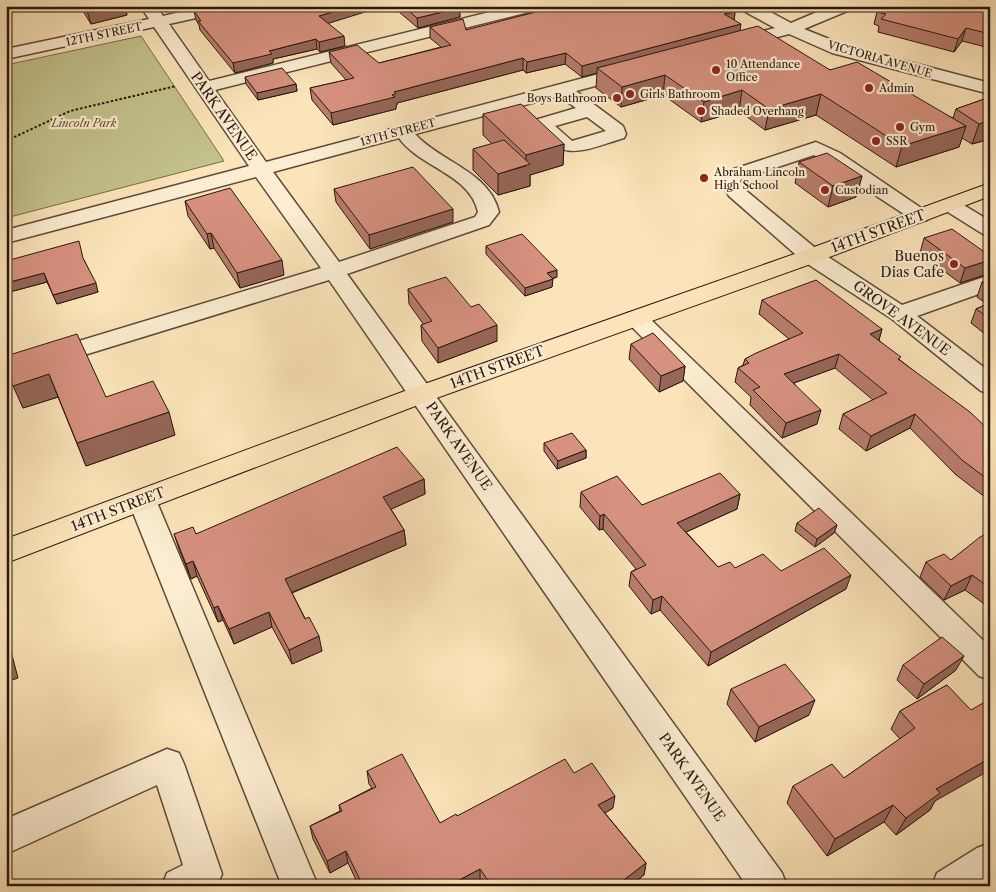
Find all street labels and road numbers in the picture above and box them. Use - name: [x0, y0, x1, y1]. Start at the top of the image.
- street label: 12TH STREET: [64, 19, 144, 49]
- street label: VICTORIA AVENUE: [825, 37, 934, 81]
- street label: PARK AVENUE: [187, 68, 261, 164]
- street label: 13TH STREET: [359, 115, 438, 149]
- street label: 14TH STREET: [828, 205, 928, 256]
- street label: GROVE AVENUE: [850, 276, 954, 360]
- street label: 14TH STREET: [447, 341, 547, 392]
- street label: PARK AVENUE: [422, 398, 496, 494]
- street label: 14TH STREET: [69, 483, 168, 535]
- street label: PARK AVENUE: [655, 729, 729, 825]

